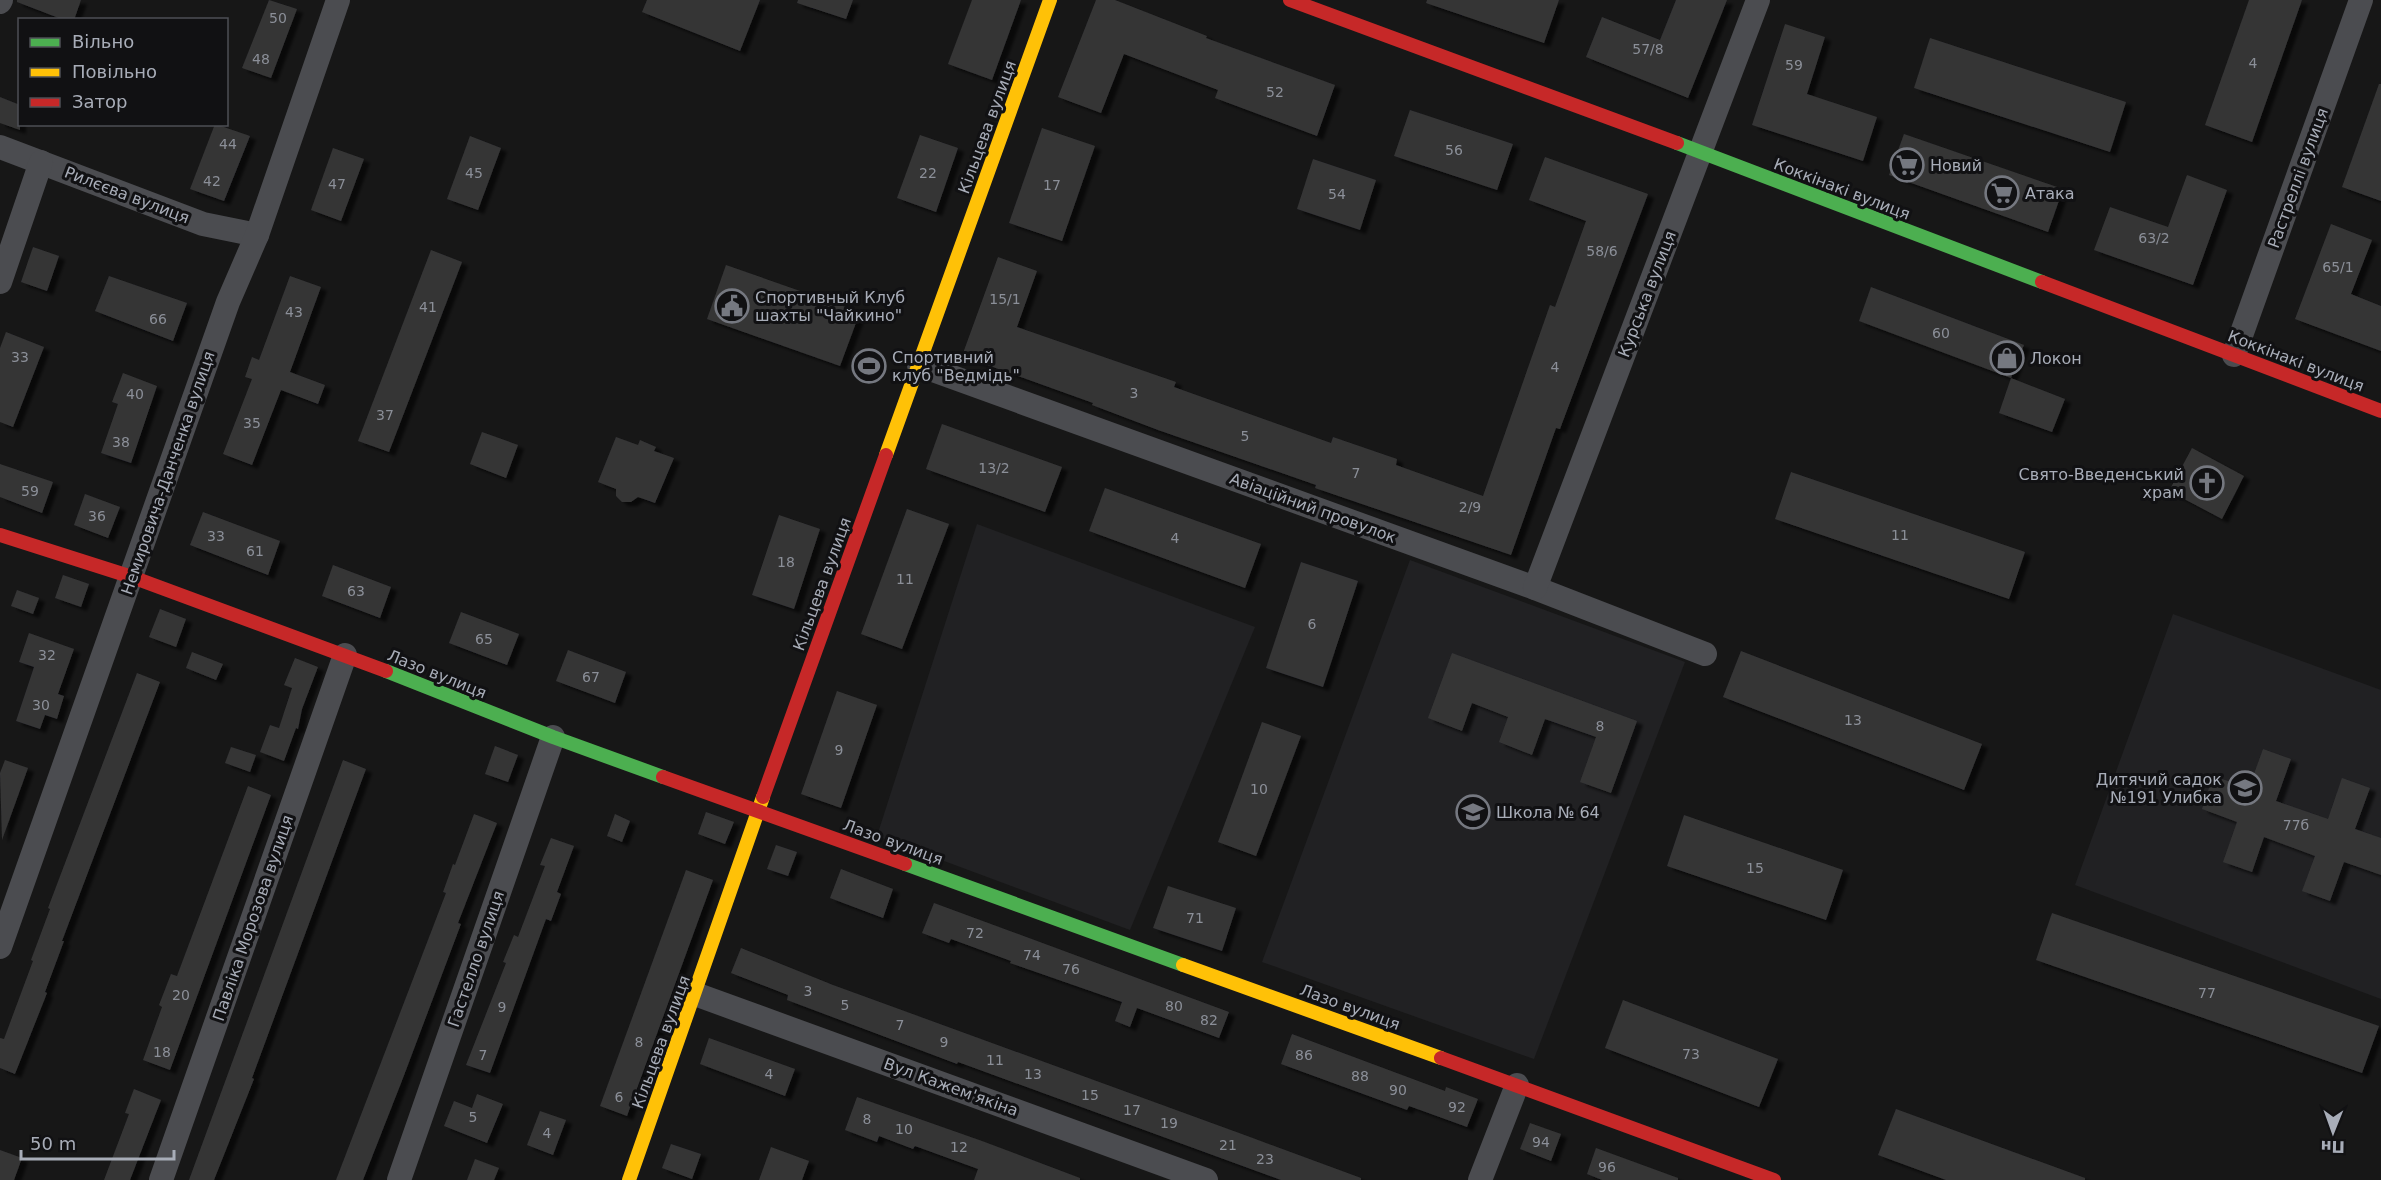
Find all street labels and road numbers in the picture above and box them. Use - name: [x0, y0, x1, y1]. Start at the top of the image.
- street label: Кільцева вулиця: [954, 58, 1020, 196]
- street label: Растреллі вулиця: [2264, 105, 2332, 251]
- street label: Коккінакі вулиця: [1771, 154, 1913, 224]
- street label: Рилєєва вулиця: [62, 162, 192, 228]
- street label: Курська вулиця: [1614, 228, 1680, 360]
- street label: Коккінакі вулиця: [2225, 326, 2367, 396]
- street label: Немировича-Данченка вулиця: [117, 349, 219, 597]
- street label: Авіаційний провулок: [1227, 469, 1399, 547]
- street label: Кільцева вулиця: [789, 515, 855, 653]
- street label: Лазо вулиця: [385, 645, 489, 703]
- street label: Павліка Морозова вулиця: [209, 812, 297, 1024]
- street label: Лазо вулиця: [840, 815, 946, 869]
- street label: Гастелло вулиця: [444, 888, 508, 1030]
- street label: Кільцева вулиця: [628, 973, 694, 1111]
- street label: Лазо вулиця: [1297, 980, 1403, 1034]
- street label: Вул Кажем'якіна: [881, 1054, 1021, 1120]

